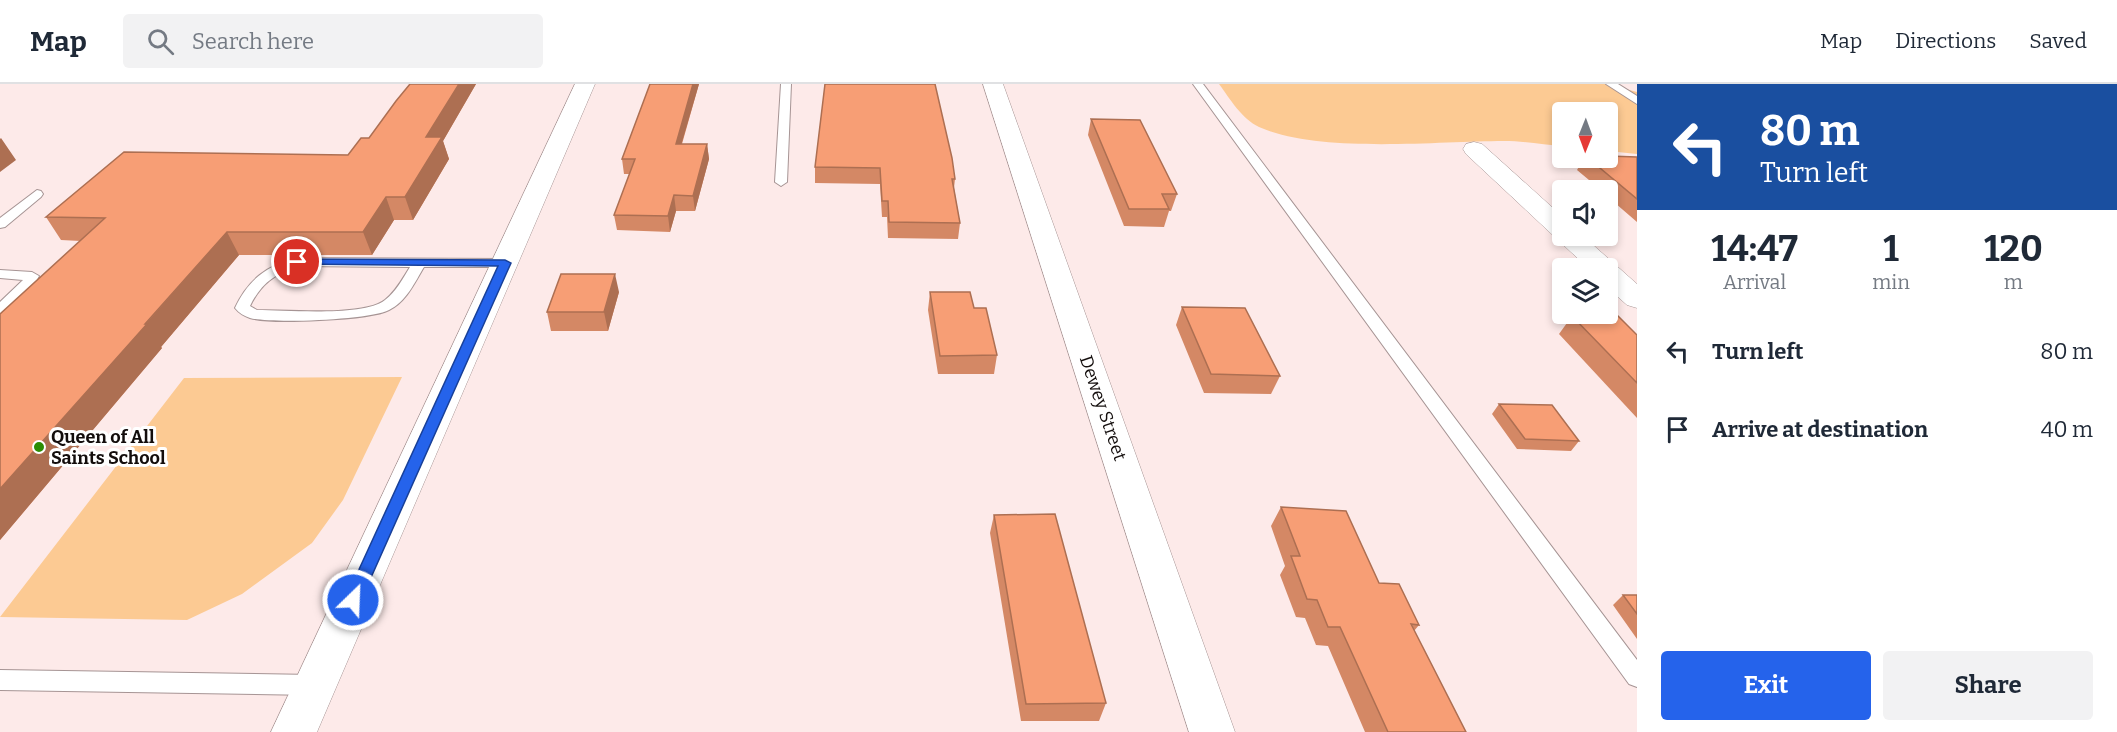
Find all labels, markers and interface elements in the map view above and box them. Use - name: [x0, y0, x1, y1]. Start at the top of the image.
- search box: [123, 14, 543, 68]
- text: Map: [30, 25, 87, 58]
- icon: search: [144, 25, 177, 58]
- text: Search here: [192, 28, 314, 55]
- text: Map: [1820, 28, 1862, 54]
- text: Directions: [1895, 28, 1996, 54]
- text: Saved: [2029, 28, 2087, 54]
- north arrow: [1552, 102, 1618, 168]
- map controls: [1552, 102, 1618, 324]
- text: 80 m: [1760, 106, 1860, 156]
- icon: left: [1661, 108, 1739, 186]
- text: Turn left: [1760, 157, 1868, 189]
- button: sound: [1552, 180, 1618, 246]
- text: 14:47: [1711, 227, 1798, 271]
- text: 1: [1883, 227, 1899, 271]
- text: 120: [1984, 227, 2043, 271]
- pin: [271, 236, 322, 287]
- icon: arrive: [280, 245, 313, 278]
- button: layers: [1552, 258, 1618, 324]
- text: Arrival: [1723, 270, 1786, 294]
- text: min: [1872, 270, 1910, 294]
- text: m: [2004, 270, 2023, 294]
- icon: left: [1661, 335, 1694, 368]
- text: Turn left: [1712, 338, 1804, 365]
- text: 80 m: [2040, 338, 2093, 365]
- street label: Dewey Street: [1075, 353, 1131, 464]
- icon: arrive: [1661, 413, 1694, 446]
- text: Arrive at destination: [1712, 416, 1928, 443]
- text: 40 m: [2041, 416, 2093, 443]
- place label: Queen of All Saints School: [51, 426, 166, 469]
- marker: Queen of All Saints School: [32, 440, 46, 454]
- position arrow: [321, 568, 385, 632]
- button: Exit: [1661, 651, 1871, 720]
- button: Share: [1883, 651, 2093, 720]

